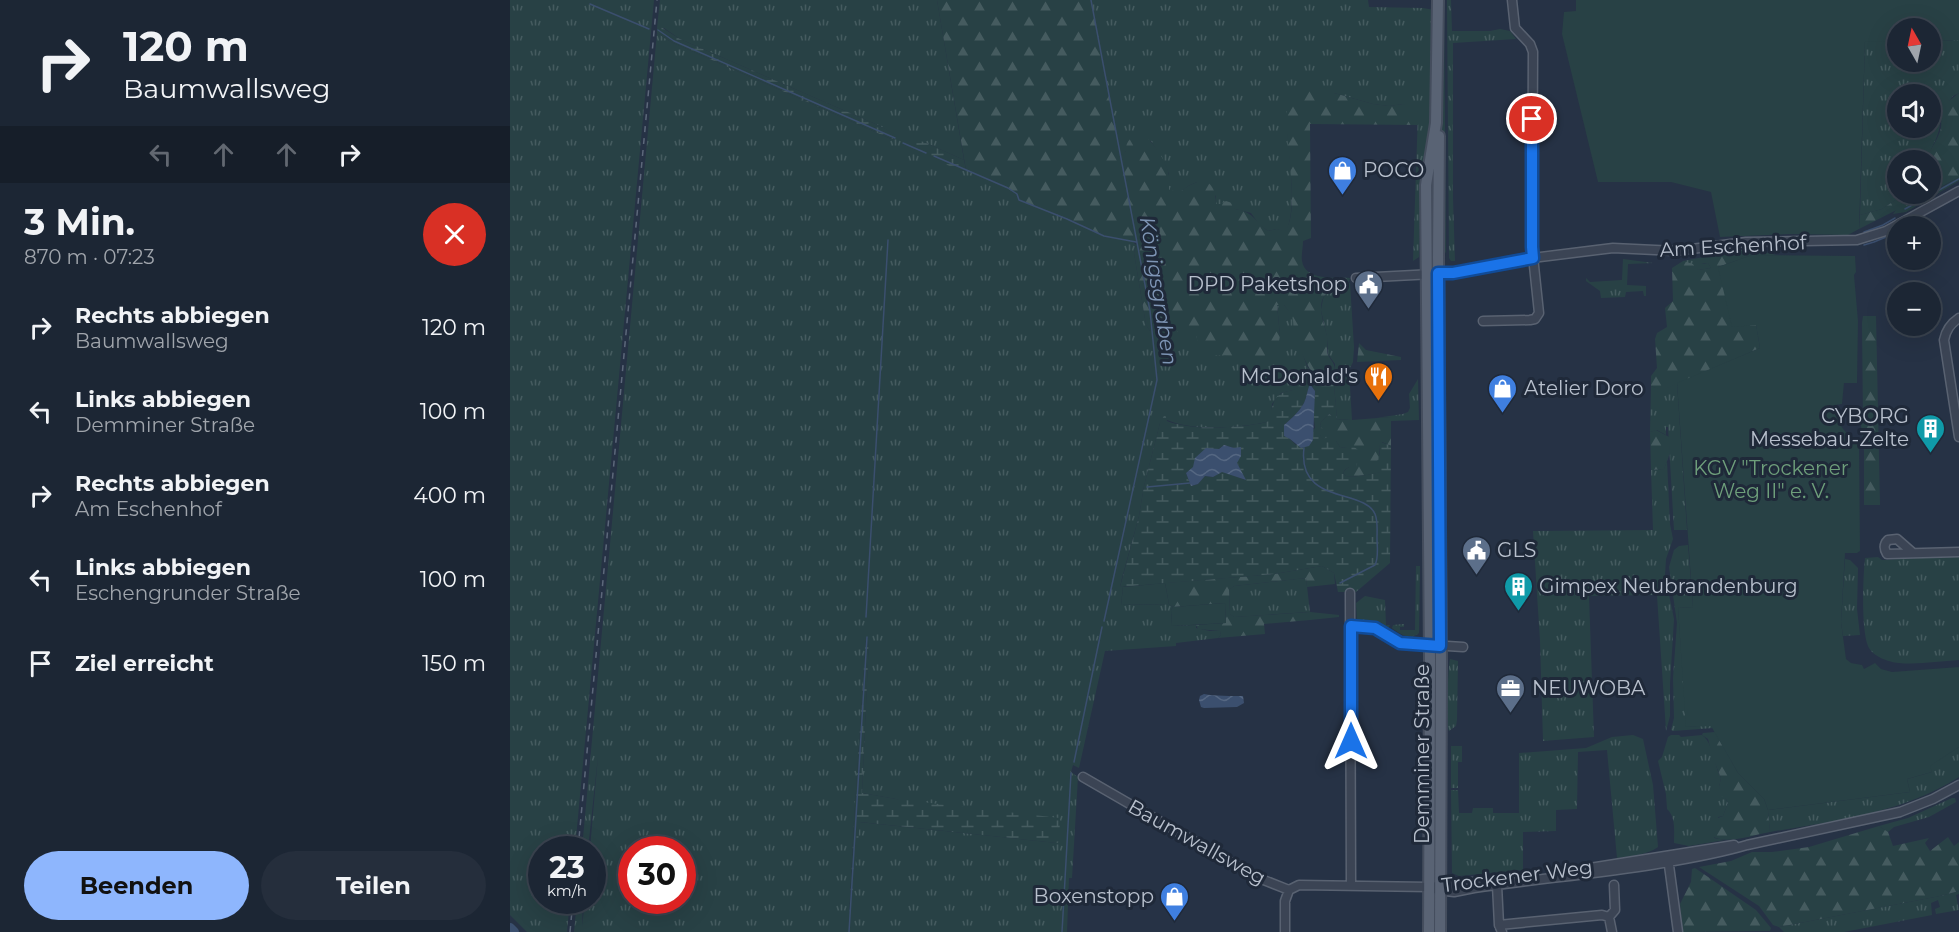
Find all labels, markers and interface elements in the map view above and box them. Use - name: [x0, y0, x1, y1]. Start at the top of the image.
- north arrow: [1887, 18, 1941, 72]
- map controls: [1887, 18, 1941, 336]
- text: 120 m: [123, 20, 249, 72]
- icon: right: [24, 24, 102, 102]
- text: Baumwallsweg: [123, 72, 331, 105]
- button: sound: [1887, 84, 1941, 138]
- pin: [1506, 93, 1557, 144]
- icon: arrive: [1515, 102, 1548, 135]
- icon: left: [144, 138, 177, 171]
- icon: ahead: [207, 138, 240, 171]
- icon: ahead: [270, 138, 303, 171]
- icon: right: [333, 138, 366, 171]
- button: search: [1887, 150, 1941, 204]
- shop icon: POCO: [1326, 154, 1358, 196]
- place label: POCO: [1363, 158, 1424, 182]
- text: 3 Min.: [24, 200, 135, 244]
- button: close: [423, 203, 486, 266]
- water label: Königsgraben: [1135, 215, 1183, 367]
- button: +: [1887, 216, 1941, 270]
- street label: Am Eschenhof: [1659, 230, 1808, 262]
- text: 870 m · 07:23: [24, 245, 155, 269]
- public building icon: DPD Paketshop: [1352, 268, 1384, 310]
- place label: DPD Paketshop: [1188, 272, 1347, 296]
- button: −: [1887, 282, 1941, 336]
- text: Rechts abbiegen: [75, 302, 270, 329]
- icon: right: [24, 311, 57, 344]
- text: 120 m: [422, 314, 486, 341]
- text: Baumwallsweg: [75, 329, 229, 353]
- restaurant icon: McDonald's: [1363, 360, 1395, 402]
- place label: McDonald's: [1241, 364, 1358, 388]
- shop icon: Atelier Doro: [1487, 372, 1519, 414]
- place label: Atelier Doro: [1524, 376, 1644, 400]
- text: Links abbiegen: [75, 386, 251, 413]
- icon: left: [24, 395, 57, 428]
- text: 100 m: [420, 398, 486, 425]
- place label: CYBORG Messebau-Zelte: [1750, 404, 1909, 451]
- building icon: CYBORG Messebau-Zelte: [1914, 412, 1946, 454]
- text: Demminer Straße: [75, 413, 255, 437]
- park label: KGV "Trockener Weg II" e. V.: [1693, 456, 1849, 503]
- text: Rechts abbiegen: [75, 470, 270, 497]
- icon: right: [24, 479, 57, 512]
- text: 400 m: [413, 482, 486, 509]
- text: Am Eschenhof: [75, 497, 222, 521]
- public building icon: GLS: [1460, 534, 1492, 576]
- place label: GLS: [1497, 538, 1536, 562]
- text: Links abbiegen: [75, 554, 251, 581]
- icon: left: [24, 563, 57, 596]
- text: 100 m: [420, 566, 486, 593]
- building icon: Gimpex Neubrandenburg: [1502, 570, 1534, 612]
- place label: Gimpex Neubrandenburg: [1539, 574, 1798, 598]
- text: Eschengrunder Straße: [75, 581, 301, 605]
- icon: arrive: [24, 647, 57, 680]
- text: Ziel erreicht: [75, 650, 214, 677]
- text: 150 m: [422, 650, 486, 677]
- street label: Demminer Straße: [1410, 664, 1434, 844]
- office icon: NEUWOBA: [1495, 672, 1527, 714]
- place label: NEUWOBA: [1532, 676, 1646, 700]
- position arrow: [1319, 709, 1383, 773]
- street label: Baumwallsweg: [1124, 794, 1270, 890]
- speed limit sign: 30: [618, 836, 696, 914]
- text: 23: [549, 849, 585, 886]
- button: Beenden: [24, 851, 249, 920]
- button: Teilen: [261, 851, 486, 920]
- street label: Trockener Weg: [1440, 855, 1594, 897]
- shop icon: Boxenstopp: [1159, 880, 1191, 922]
- text: km/h: [547, 881, 587, 900]
- place label: Boxenstopp: [1034, 884, 1154, 908]

